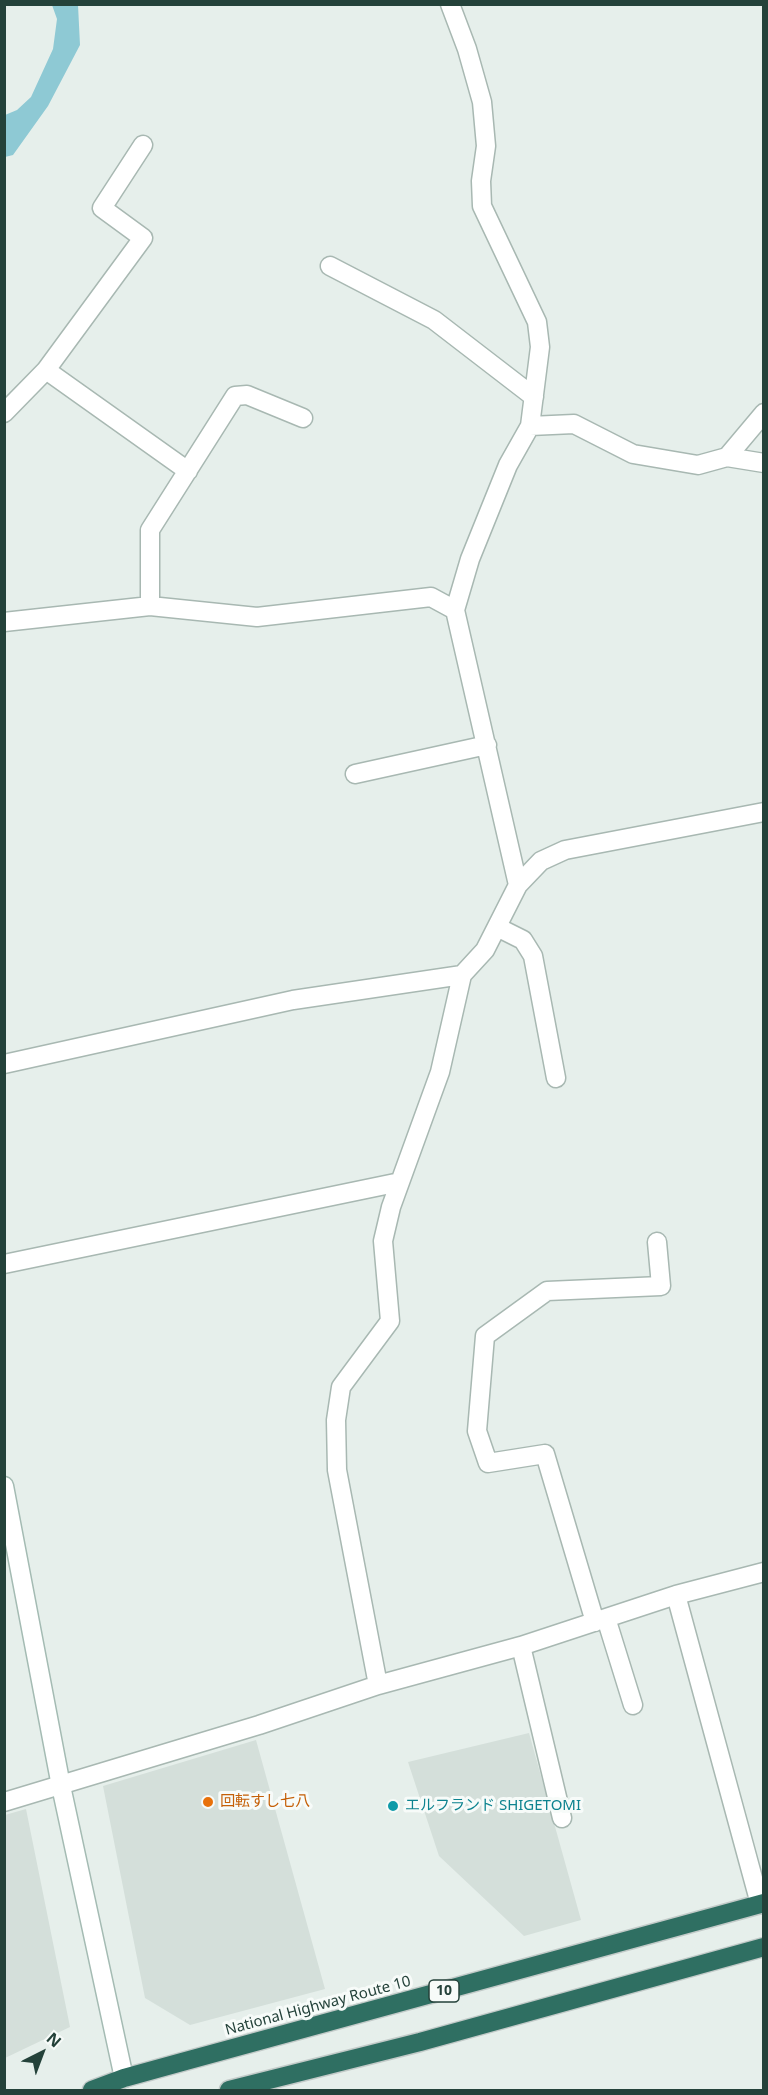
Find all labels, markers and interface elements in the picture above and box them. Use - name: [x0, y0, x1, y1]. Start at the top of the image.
- place label: 回転すし七八: [220, 1793, 310, 1811]
- marker: 回転すし七八: [201, 1795, 215, 1809]
- place label: エルフランド SHIGETOMI: [405, 1797, 581, 1815]
- marker: エルフランド SHIGETOMI: [386, 1799, 400, 1813]
- street label: National Highway Route 10: [223, 1973, 413, 2039]
- road number: 10: [429, 1980, 459, 2002]
- north arrow: [12, 2023, 72, 2083]
- text: N: [42, 2027, 66, 2052]

